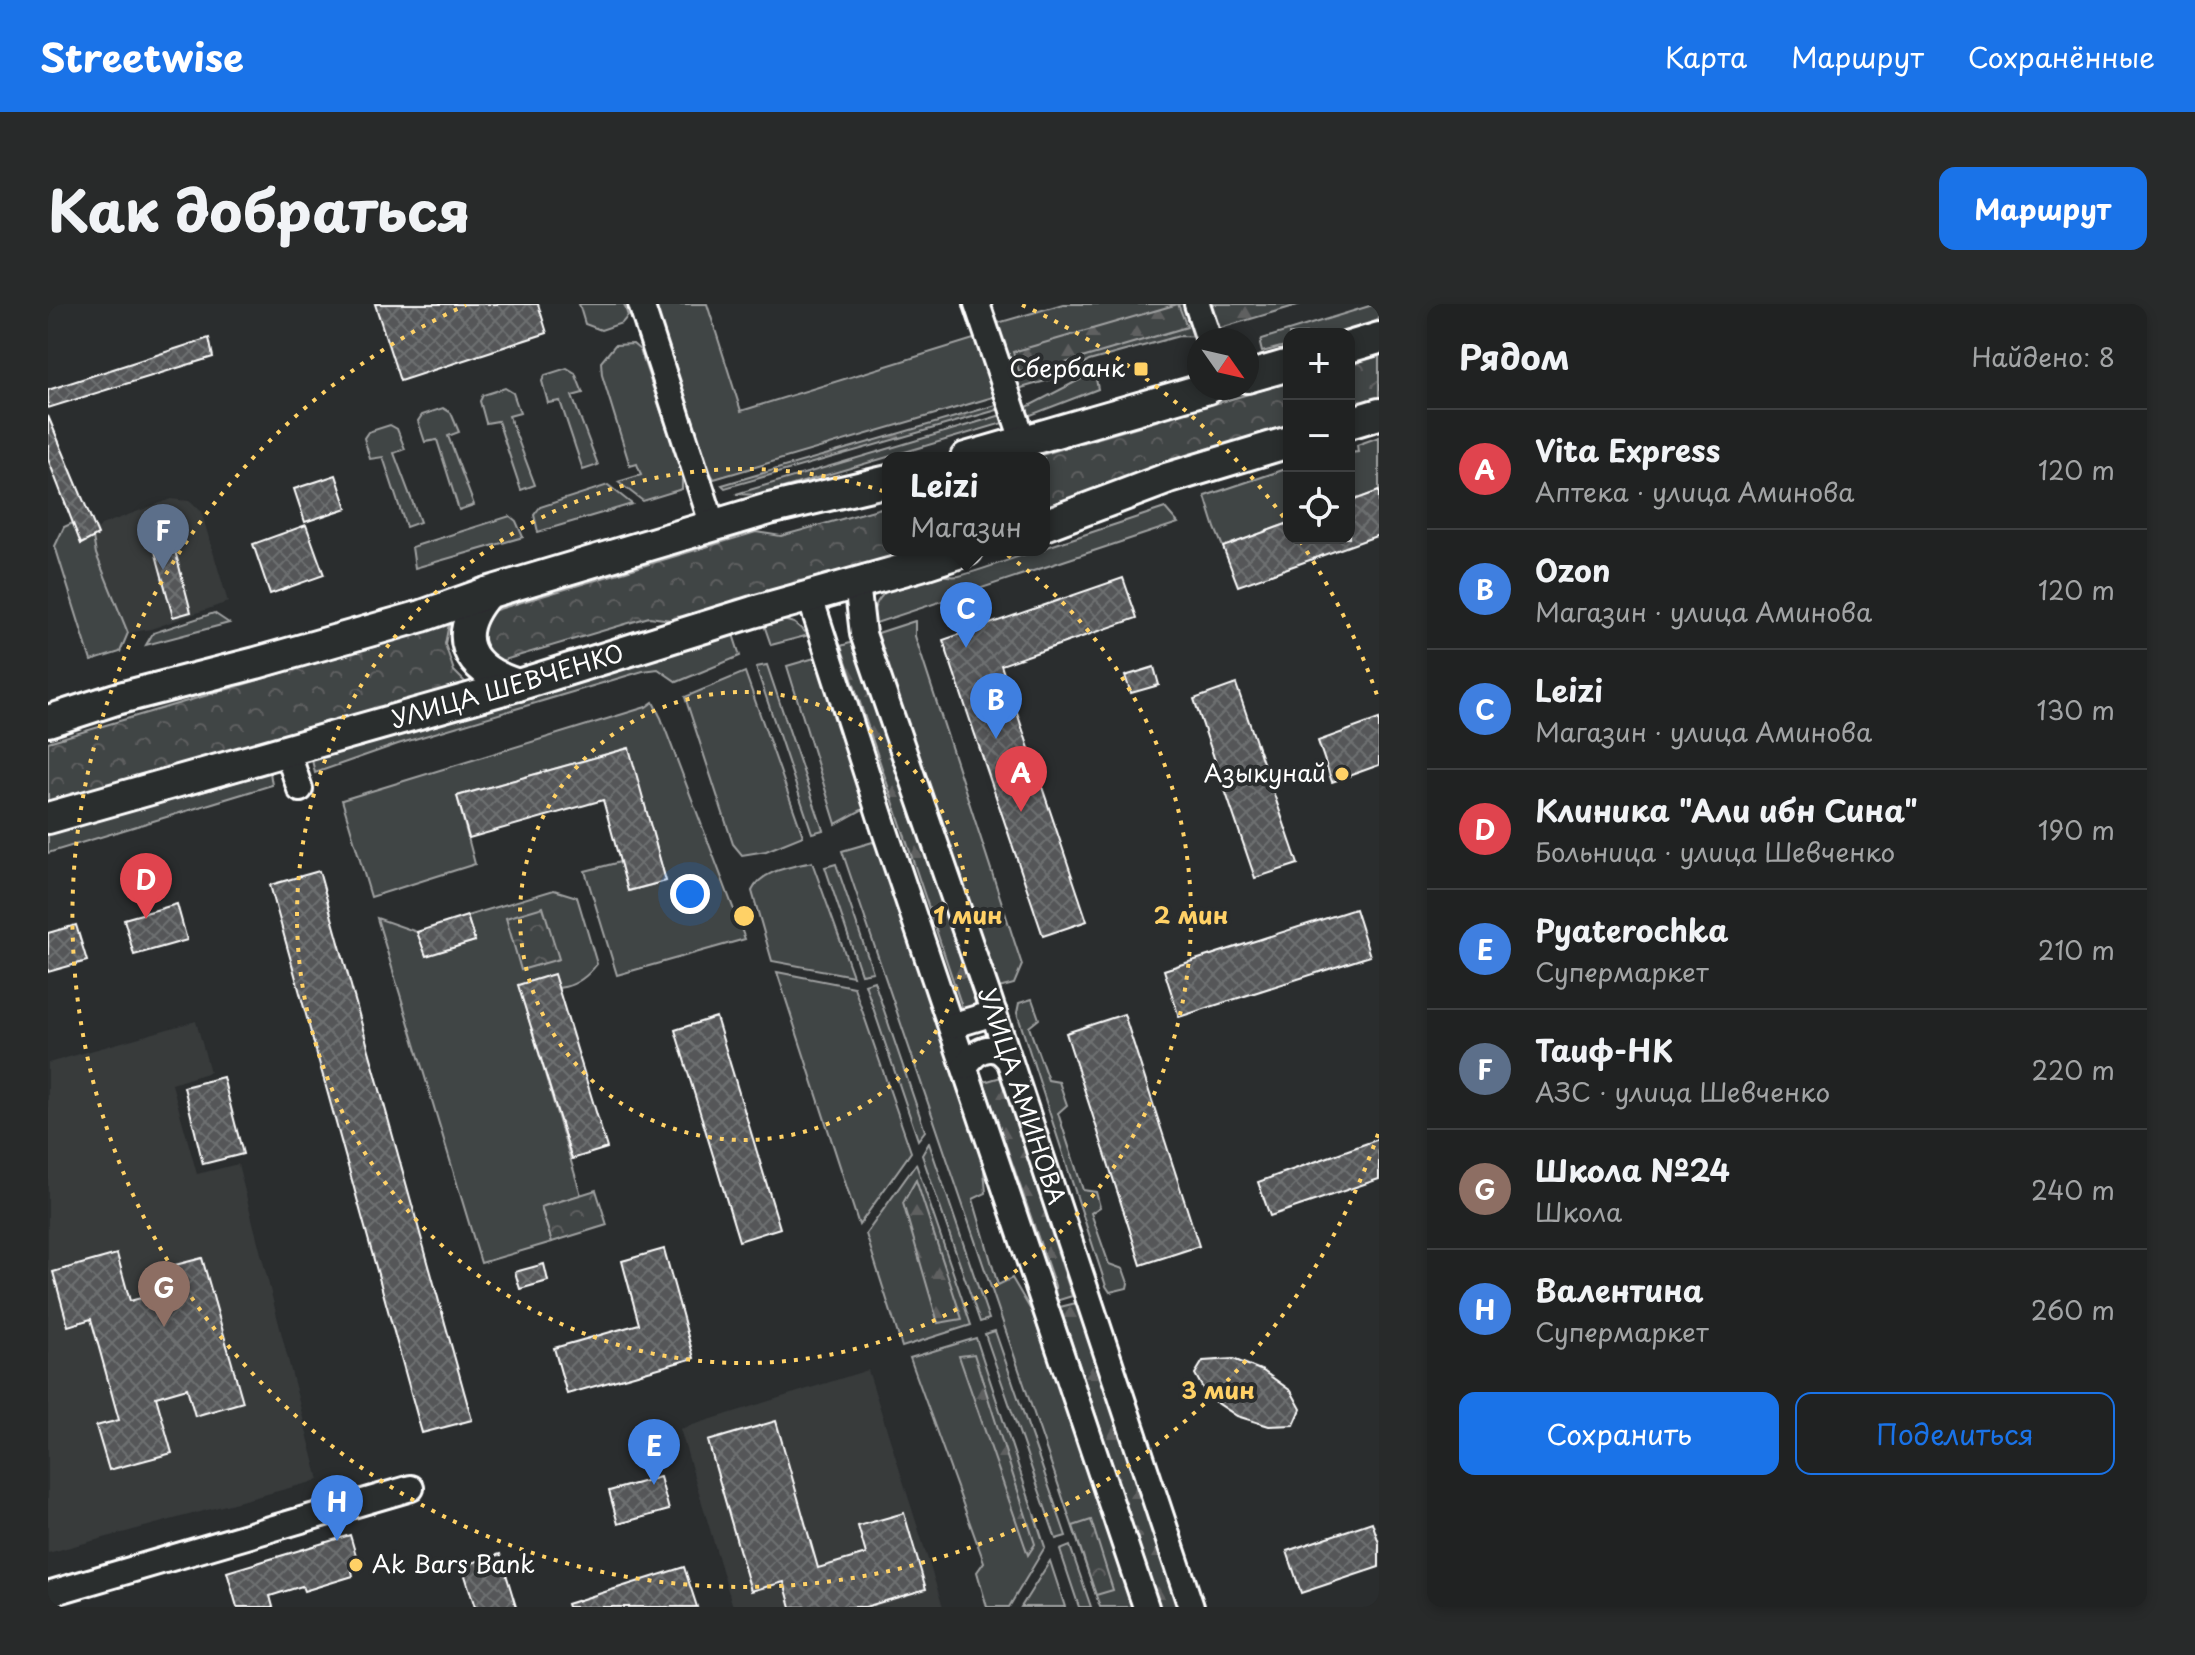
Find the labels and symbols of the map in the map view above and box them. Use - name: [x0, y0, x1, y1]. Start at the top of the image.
- north arrow: [1187, 328, 1259, 400]
- place label: Сбербанк: [1009, 349, 1126, 385]
- marker: Сбербанк: [1132, 360, 1150, 378]
- pin: F: [137, 504, 189, 570]
- pin: C: [940, 582, 992, 648]
- street label: УЛИЦА ШЕВЧЕНКО: [387, 633, 628, 736]
- pin: B: [970, 673, 1022, 739]
- pin: A: [995, 746, 1047, 812]
- place label: Азыкунай: [1204, 754, 1326, 790]
- marker: Азыкунай: [1333, 765, 1351, 783]
- pin: D: [120, 853, 172, 919]
- your location: [670, 874, 710, 914]
- text: 1 мин: [933, 896, 1003, 932]
- text: 2 мин: [1154, 896, 1228, 932]
- centre of rings: [730, 902, 758, 930]
- street label: УЛИЦА АМИНОВА: [970, 982, 1076, 1209]
- pin: G: [138, 1261, 190, 1327]
- text: 3 мин: [1181, 1371, 1255, 1407]
- pin: E: [628, 1419, 680, 1485]
- pin: H: [311, 1475, 363, 1541]
- place label: Ak Bars Bank: [372, 1545, 535, 1581]
- marker: Ak Bars Bank: [347, 1556, 365, 1574]

